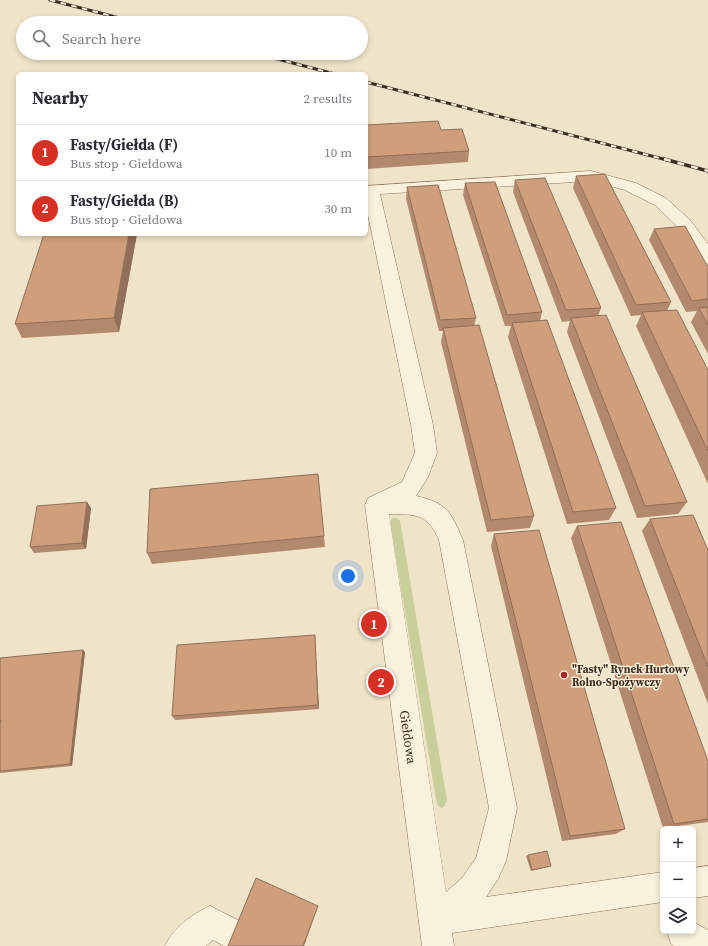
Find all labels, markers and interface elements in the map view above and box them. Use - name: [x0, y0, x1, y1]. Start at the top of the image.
- search box: [16, 16, 368, 60]
- icon: search: [30, 27, 52, 49]
- text: Search here: [62, 28, 141, 49]
- text: Nearby: [32, 86, 88, 110]
- text: 2 results: [304, 90, 352, 107]
- text: Fasty/Giełda (F): [70, 134, 178, 155]
- text: 1: [41, 144, 49, 161]
- text: 10 m: [324, 144, 352, 161]
- text: Bus stop · Giełdowa: [70, 155, 183, 172]
- text: Fasty/Giełda (B): [70, 190, 179, 211]
- text: 2: [41, 200, 49, 217]
- text: 30 m: [324, 200, 352, 217]
- text: Bus stop · Giełdowa: [70, 211, 183, 228]
- your location: [338, 566, 358, 586]
- pin: 1: [361, 609, 387, 639]
- place label: "Fasty" Rynek Hurtowy Rolno-Spożywczy: [572, 662, 689, 690]
- pin: 2: [368, 667, 394, 697]
- marker: "Fasty" Rynek Hurtowy Rolno-Spożywczy: [559, 670, 569, 680]
- street label: Giełdowa: [396, 709, 420, 765]
- map controls: [660, 826, 696, 934]
- button: +: [660, 826, 696, 862]
- button: −: [660, 862, 696, 898]
- button: layers: [660, 898, 696, 934]

